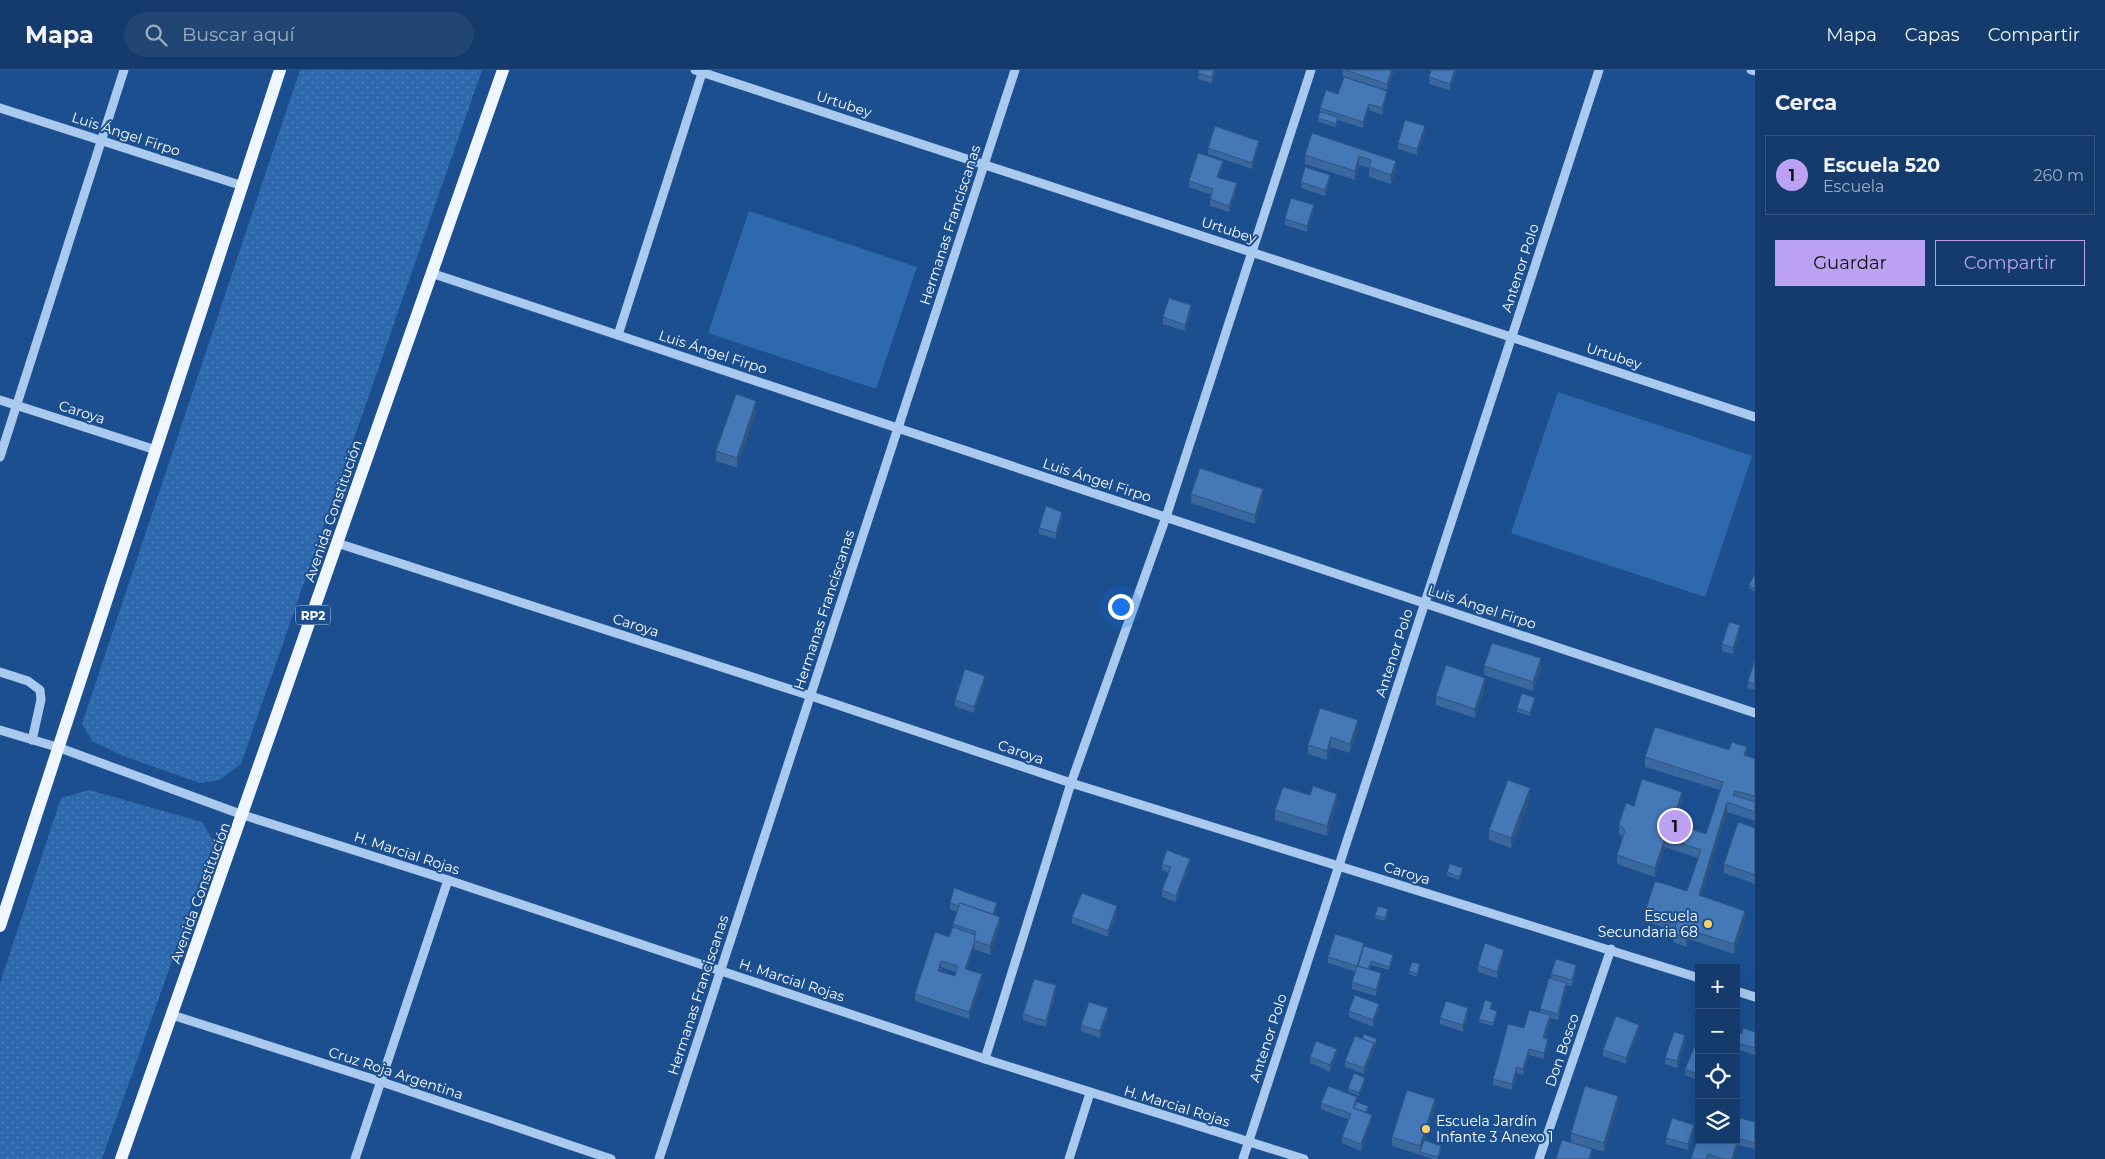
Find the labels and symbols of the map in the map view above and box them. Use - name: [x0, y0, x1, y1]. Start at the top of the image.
- street label: Urtubey: [814, 87, 874, 122]
- street label: Luis Ángel Firpo: [69, 108, 183, 160]
- street label: Hermanas Franciscanas: [916, 143, 984, 307]
- street label: Urtubey: [1199, 213, 1259, 248]
- street label: Antenor Polo: [1497, 221, 1543, 315]
- street label: Luis Ángel Firpo: [656, 326, 770, 378]
- street label: Urtubey: [1584, 339, 1644, 374]
- street label: Caroya: [57, 396, 107, 428]
- street label: Avenida Constitución: [300, 438, 366, 584]
- street label: Luis Ángel Firpo: [1040, 454, 1154, 506]
- street label: Hermanas Franciscanas: [790, 528, 858, 692]
- street label: Luis Ángel Firpo: [1425, 581, 1539, 633]
- your location: [1108, 594, 1134, 620]
- road number: RP2: [296, 606, 330, 624]
- street label: Antenor Polo: [1371, 606, 1417, 700]
- street label: Caroya: [611, 609, 661, 641]
- street label: Caroya: [996, 736, 1046, 768]
- pin: 1: [1659, 807, 1691, 845]
- street label: Avenida Constitución: [166, 820, 234, 966]
- street label: H. Marcial Rojas: [352, 827, 462, 879]
- street label: Caroya: [1382, 857, 1432, 889]
- place label: Escuela Secundaria 68: [1598, 907, 1698, 941]
- street label: Hermanas Franciscanas: [664, 913, 732, 1077]
- marker: Escuela Secundaria 68: [1702, 918, 1714, 930]
- street label: H. Marcial Rojas: [737, 954, 847, 1006]
- street label: Antenor Polo: [1245, 991, 1291, 1085]
- street label: Don Bosco: [1541, 1011, 1583, 1089]
- street label: Cruz Roja Argentina: [326, 1043, 466, 1103]
- street label: H. Marcial Rojas: [1122, 1081, 1232, 1131]
- place label: Escuela Jardín Infante 3 Anexo 1: [1436, 1112, 1554, 1146]
- marker: Escuela Jardín Infante 3 Anexo 1: [1420, 1123, 1432, 1135]

